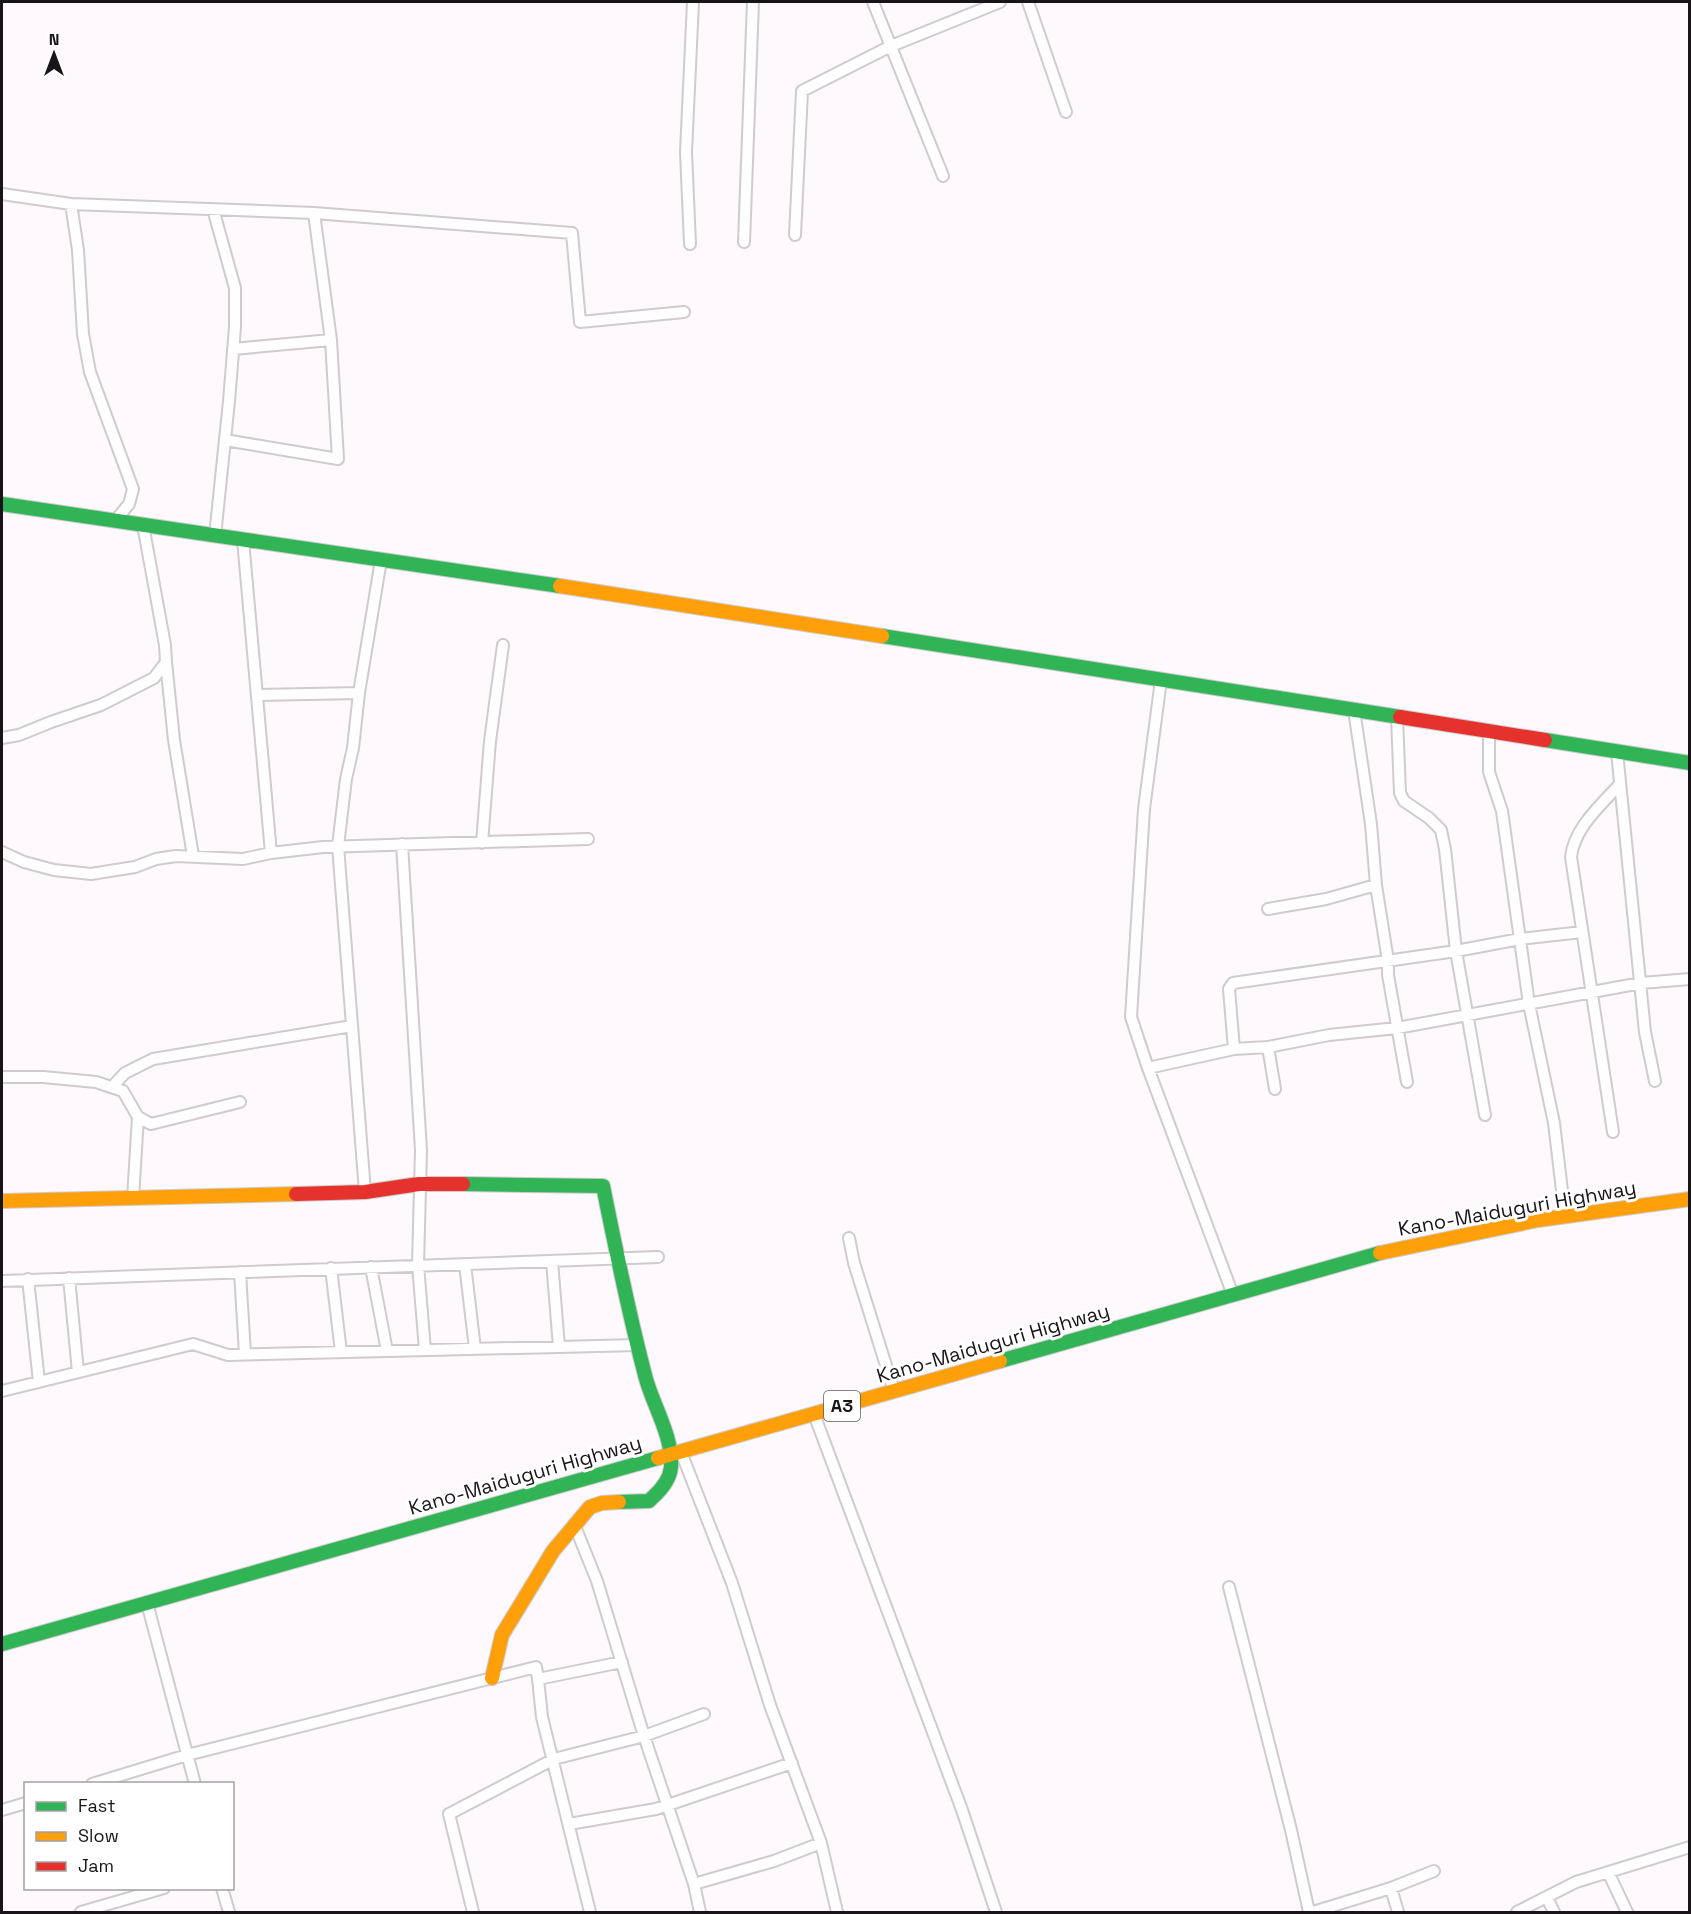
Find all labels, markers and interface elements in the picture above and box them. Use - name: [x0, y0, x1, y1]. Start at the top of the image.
- north arrow: [24, 24, 84, 84]
- text: N: [49, 29, 59, 50]
- street label: Kano-Maiduguri Highway: [1396, 1174, 1638, 1242]
- street label: Kano-Maiduguri Highway: [873, 1297, 1113, 1389]
- road number: A3: [824, 1391, 860, 1421]
- street label: Kano-Maiduguri Highway: [405, 1429, 645, 1521]
- legend: [24, 1782, 234, 1890]
- text: Fast: [78, 1794, 115, 1817]
- text: Slow: [78, 1824, 119, 1847]
- text: Jam: [78, 1854, 114, 1877]

